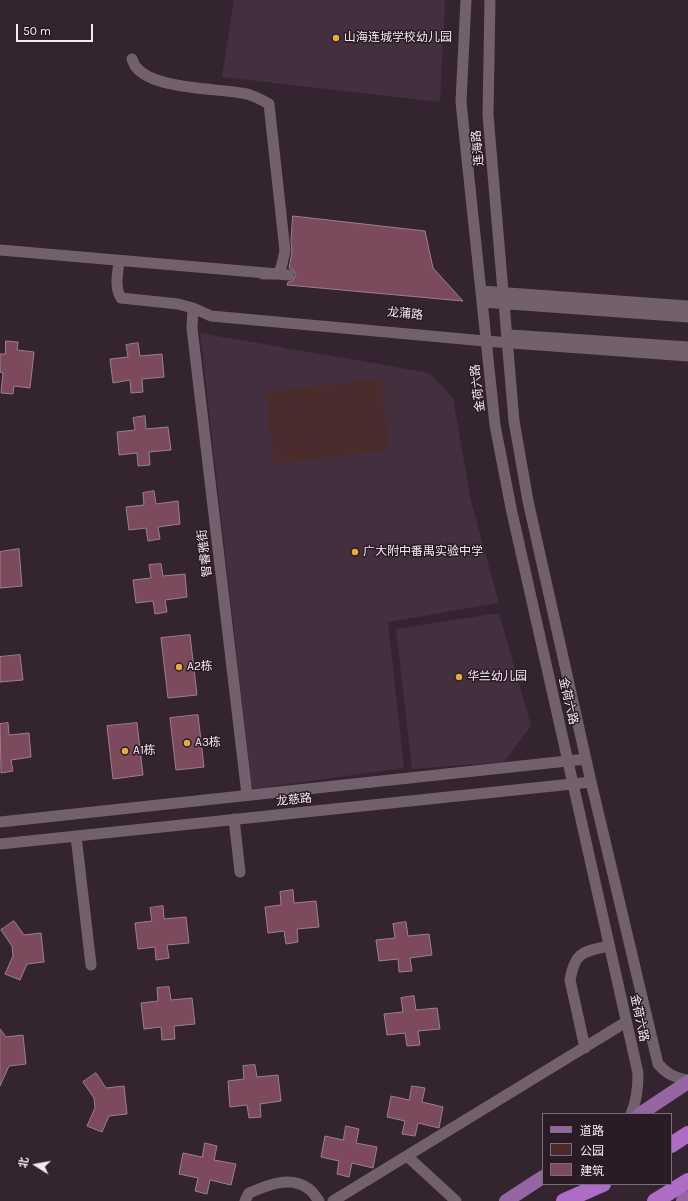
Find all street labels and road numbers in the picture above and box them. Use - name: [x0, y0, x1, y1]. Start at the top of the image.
- street label: 连海路: [469, 129, 487, 167]
- street label: 龙蒲路: [386, 305, 424, 323]
- street label: 金荷六路: [468, 363, 488, 413]
- street label: 智睿雅街: [195, 528, 215, 578]
- street label: 金荷六路: [556, 676, 580, 726]
- street label: 龙慈路: [275, 791, 313, 809]
- street label: 金荷六路: [627, 993, 651, 1043]

